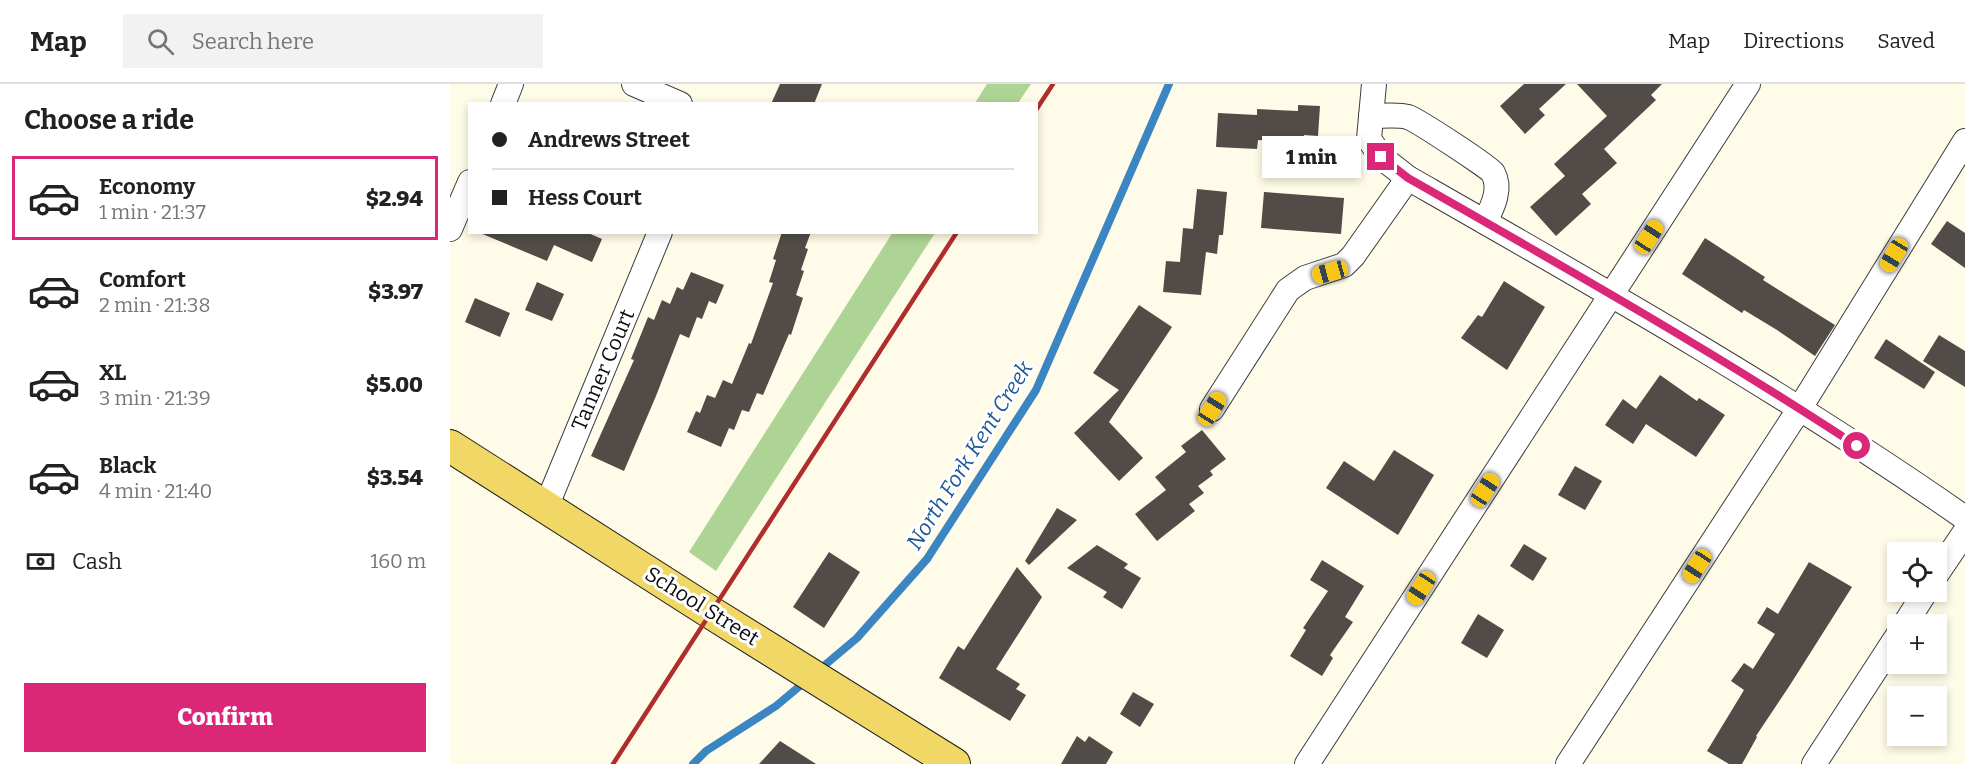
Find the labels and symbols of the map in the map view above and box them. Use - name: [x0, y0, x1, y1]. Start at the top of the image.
- callout: 1 min: [1261, 136, 1360, 178]
- route end: [1367, 143, 1394, 170]
- car: [1632, 217, 1666, 257]
- car: [1877, 235, 1911, 275]
- car: [1310, 259, 1350, 285]
- street label: Tanner Court: [566, 305, 640, 434]
- water label: North Fork Kent Creek: [900, 355, 1039, 555]
- car: [1195, 389, 1229, 429]
- route start: [1843, 432, 1870, 459]
- car: [1468, 470, 1502, 510]
- car: [1680, 546, 1714, 586]
- street label: School Street: [640, 561, 764, 652]
- car: [1404, 568, 1438, 608]

